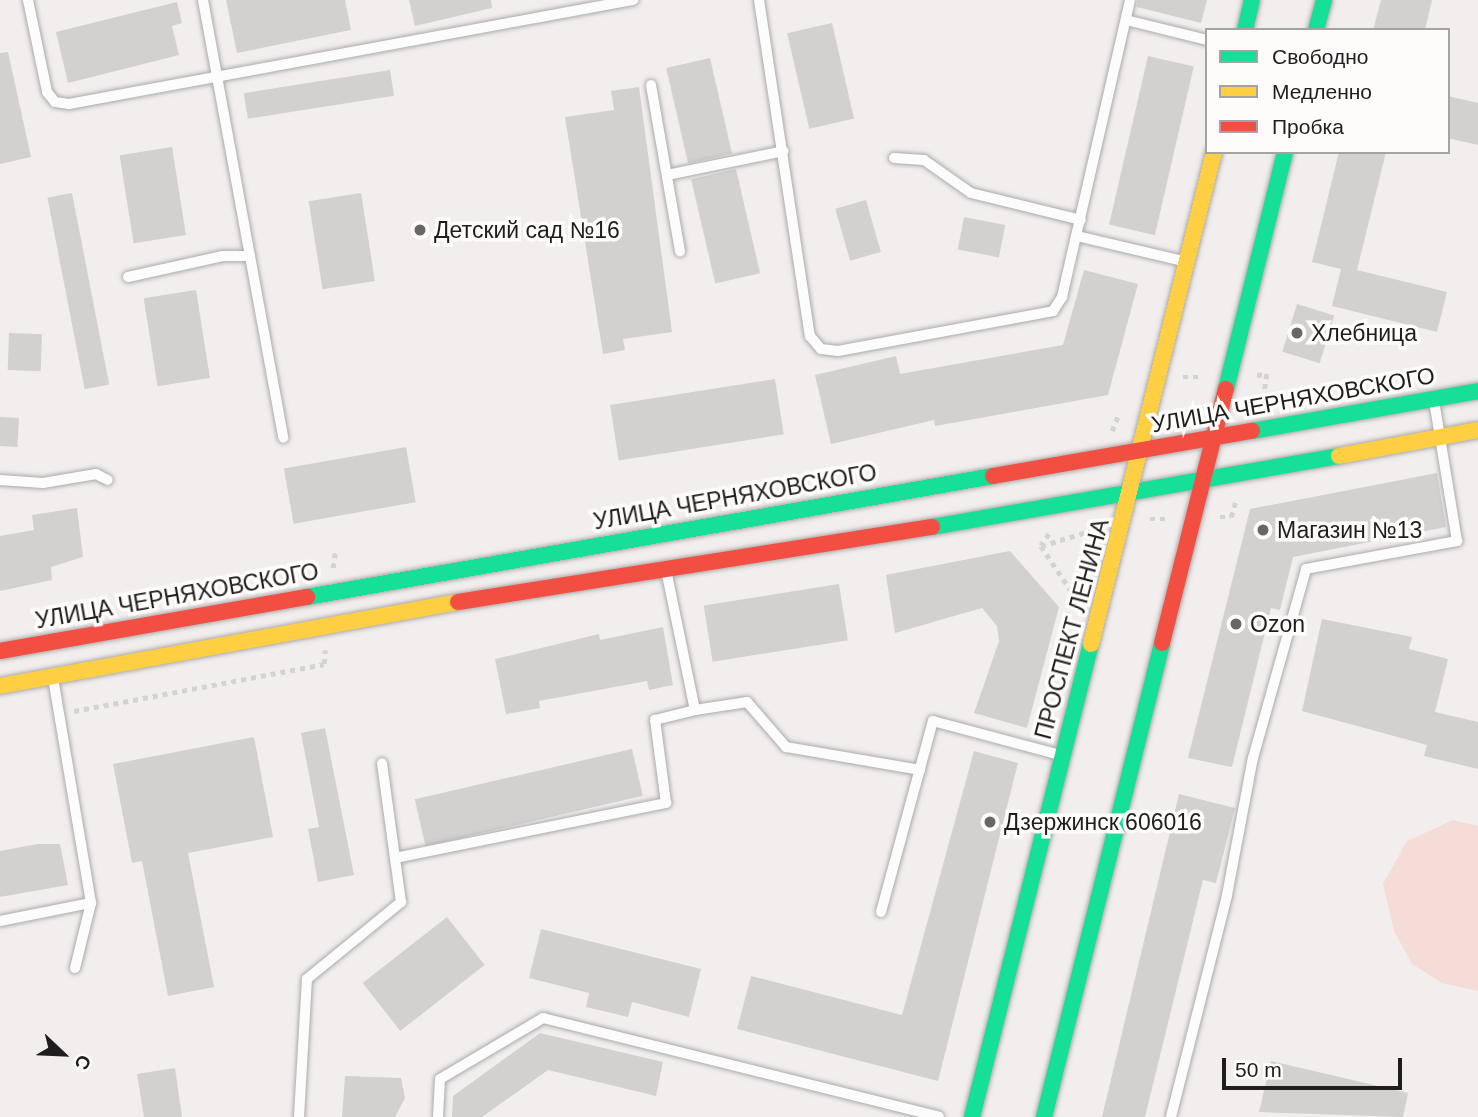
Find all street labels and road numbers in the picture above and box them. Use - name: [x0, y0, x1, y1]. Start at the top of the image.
- street label: УЛИЦА ЧЕРНЯХОВСКОГО: [1149, 361, 1437, 439]
- street label: УЛИЦА ЧЕРНЯХОВСКОГО: [591, 458, 879, 536]
- street label: ПРОСПЕКТ ЛЕНИНА: [1029, 516, 1115, 742]
- street label: УЛИЦА ЧЕРНЯХОВСКОГО: [33, 557, 321, 635]

